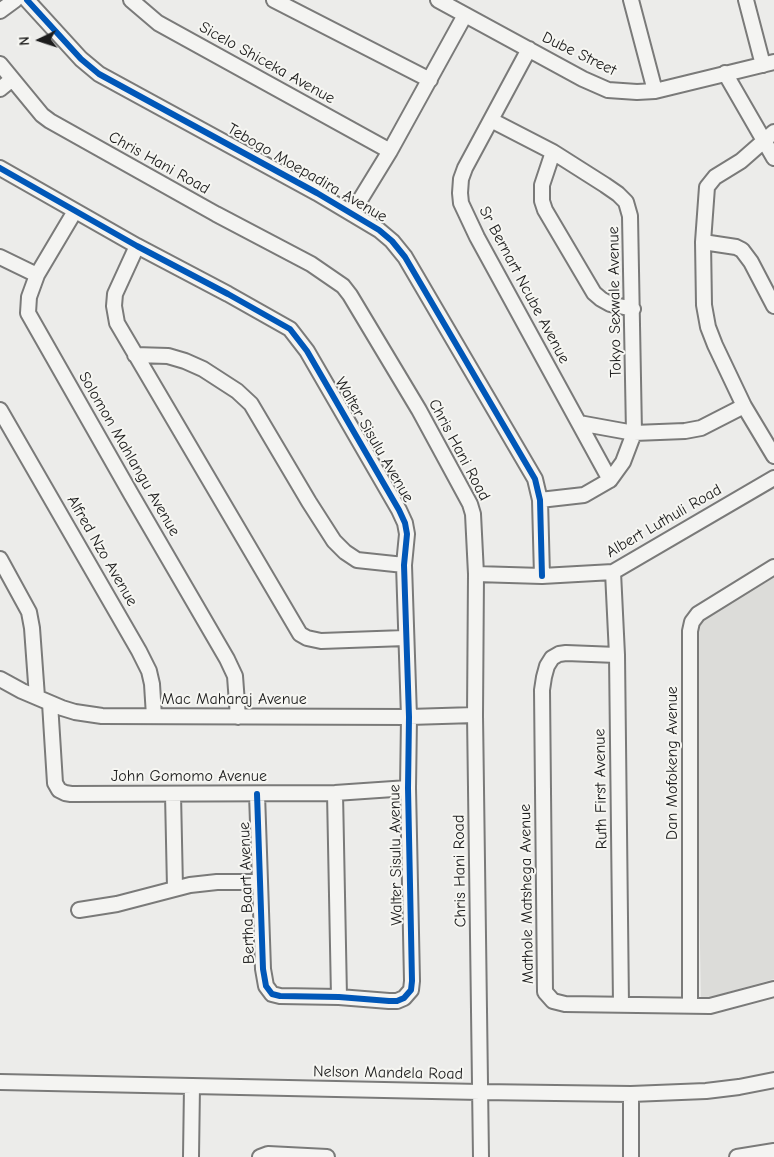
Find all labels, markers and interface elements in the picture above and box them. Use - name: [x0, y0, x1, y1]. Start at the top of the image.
- north arrow: [15, 15, 65, 65]
- street label: Sicelo Shiceka Avenue: [196, 18, 338, 108]
- street label: Dube Street: [539, 28, 619, 80]
- text: N: [16, 36, 33, 46]
- street label: Tebogo Moepadira Avenue: [224, 119, 390, 227]
- street label: Chris Hani Road: [105, 127, 213, 199]
- street label: Sr Bernart Ncube Avenue: [474, 203, 574, 367]
- street label: Tokyo Sexwale Avenue: [604, 226, 626, 378]
- street label: Solomon Mahlangu Avenue: [74, 368, 184, 540]
- street label: Walter Sisulu Avenue: [330, 374, 418, 506]
- street label: Chris Hani Road: [424, 396, 494, 504]
- street label: Albert Luthuli Road: [603, 480, 725, 562]
- street label: Alfred Nzo Avenue: [62, 492, 142, 610]
- street label: Dan Mofokeng Avenue: [662, 686, 682, 840]
- street label: Mac Maharaj Avenue: [161, 689, 307, 709]
- street label: Ruth First Avenue: [590, 728, 612, 850]
- street label: John Gomomo Avenue: [111, 766, 267, 786]
- street label: Walter Sisulu Avenue: [385, 784, 407, 926]
- street label: Mathole Matshega Avenue: [516, 804, 538, 984]
- street label: Chris Hani Road: [449, 815, 471, 927]
- street label: Bertha Baart Avenue: [235, 821, 259, 965]
- street label: Nelson Mandela Road: [313, 1062, 463, 1084]

